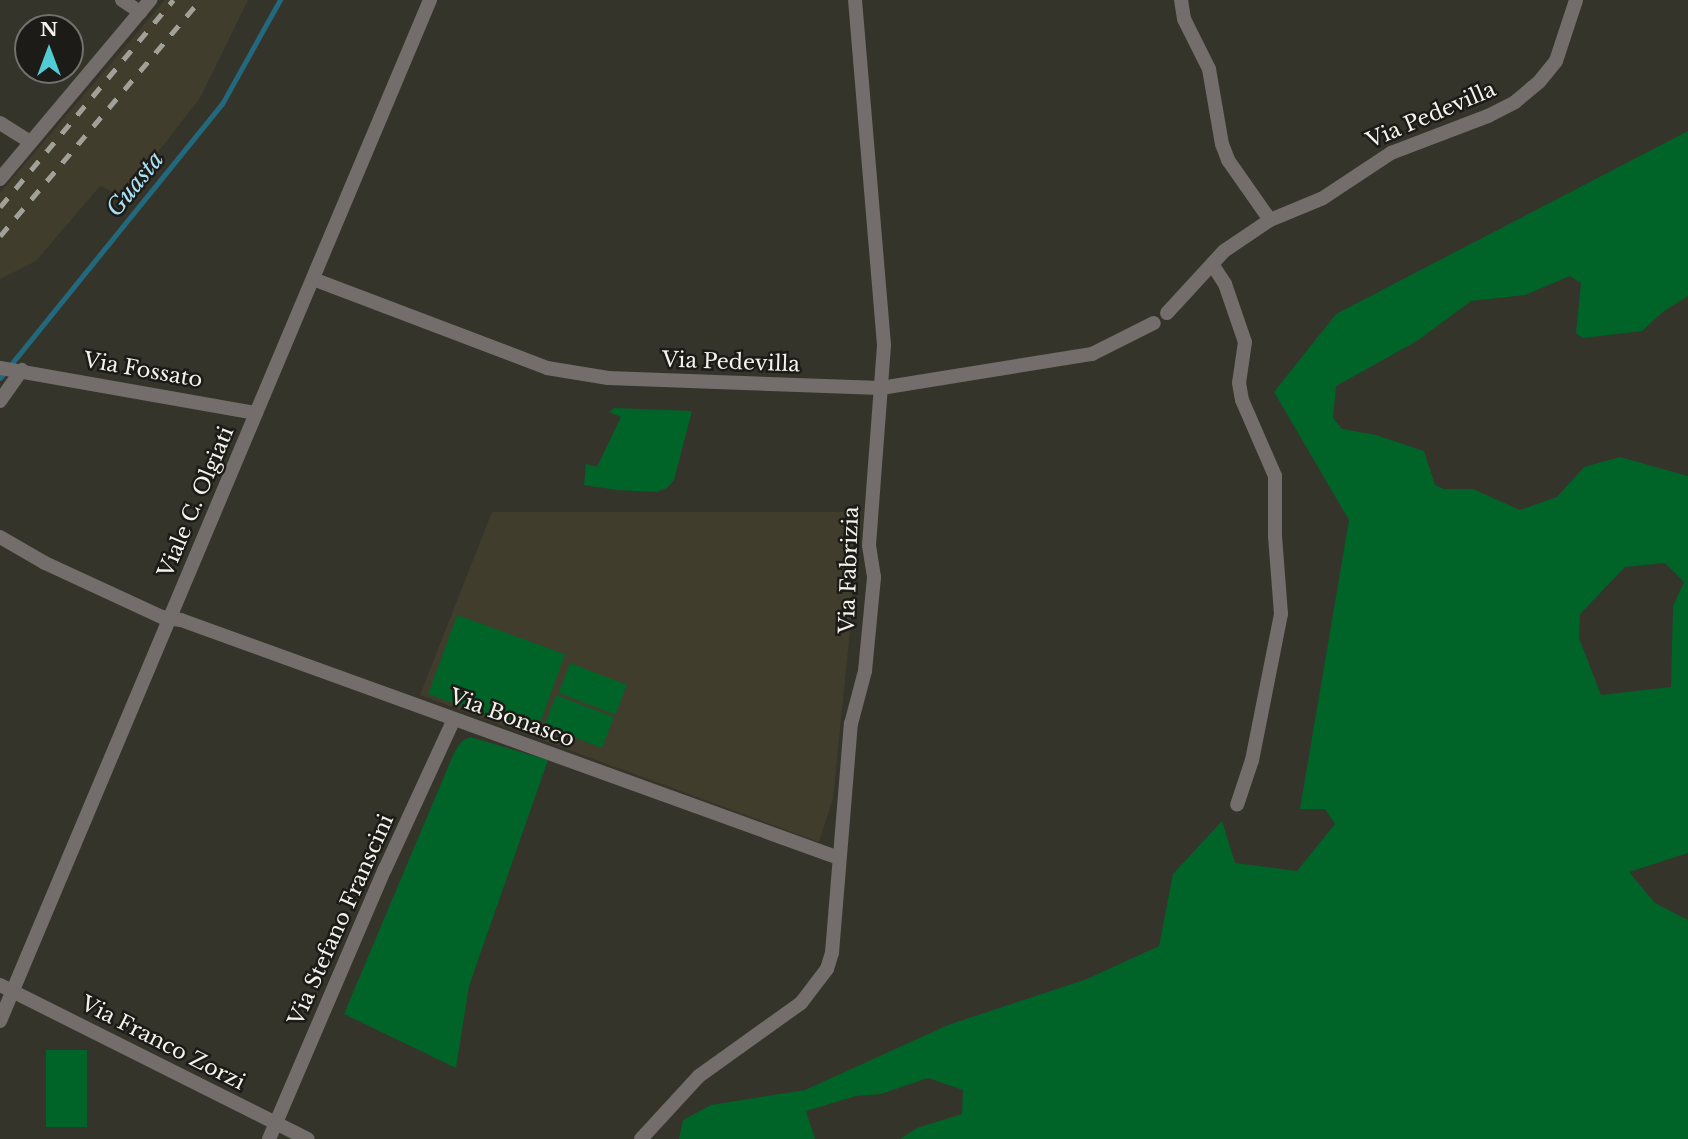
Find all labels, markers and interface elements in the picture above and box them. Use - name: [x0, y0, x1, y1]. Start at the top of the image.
- north arrow: [14, 14, 84, 84]
- text: N: [40, 18, 58, 41]
- street label: Via Pedevilla: [1363, 76, 1499, 154]
- water label: Guasta: [100, 146, 170, 222]
- street label: Via Fossato: [82, 347, 204, 393]
- street label: Via Pedevilla: [662, 347, 800, 377]
- street label: Viale C. Olgiati: [153, 423, 239, 581]
- street label: Via Fabrizia: [834, 506, 864, 634]
- street label: Via Bonasco: [446, 684, 578, 752]
- street label: Via Stefano Franscini: [283, 810, 399, 1030]
- street label: Via Franco Zorzi: [77, 991, 249, 1095]

